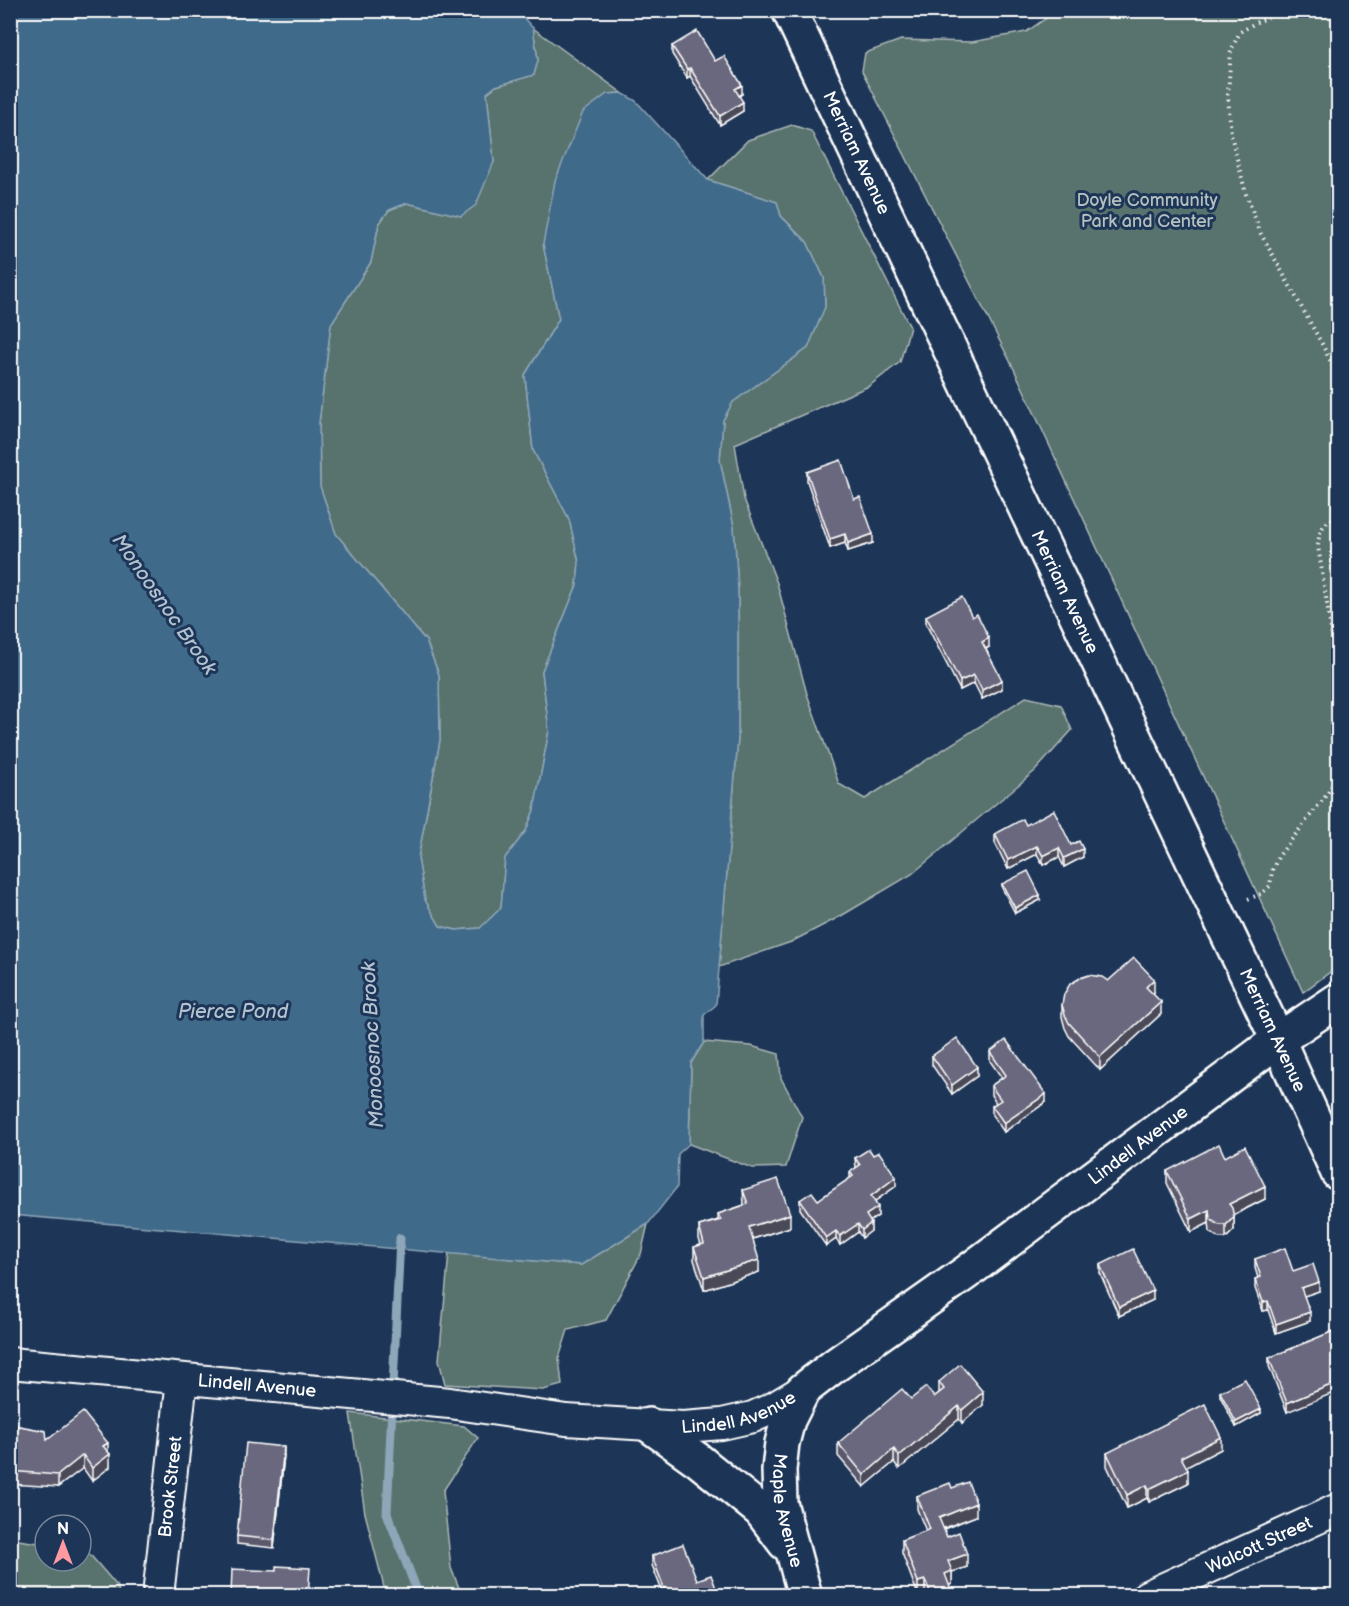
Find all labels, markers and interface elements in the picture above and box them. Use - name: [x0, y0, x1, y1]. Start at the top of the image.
- street label: Merriam Avenue: [818, 88, 895, 218]
- park label: Doyle Community Park and Center: [1076, 190, 1218, 232]
- street label: Merriam Avenue: [1027, 527, 1103, 657]
- water label: Monoosnoc Brook: [107, 530, 222, 681]
- water label: Monoosnoc Brook: [357, 960, 389, 1129]
- street label: Merriam Avenue: [1235, 965, 1310, 1096]
- water label: Pierce Pond: [178, 1000, 289, 1024]
- street label: Lindell Avenue: [1084, 1101, 1192, 1190]
- street label: Lindell Avenue: [197, 1370, 318, 1402]
- street label: Lindell Avenue: [680, 1387, 800, 1438]
- street label: Brook Street: [155, 1435, 187, 1538]
- street label: Maple Avenue: [768, 1452, 807, 1570]
- street label: Walcott Street: [1203, 1512, 1316, 1579]
- north arrow: [33, 1513, 93, 1573]
- text: N: [57, 1520, 69, 1539]

